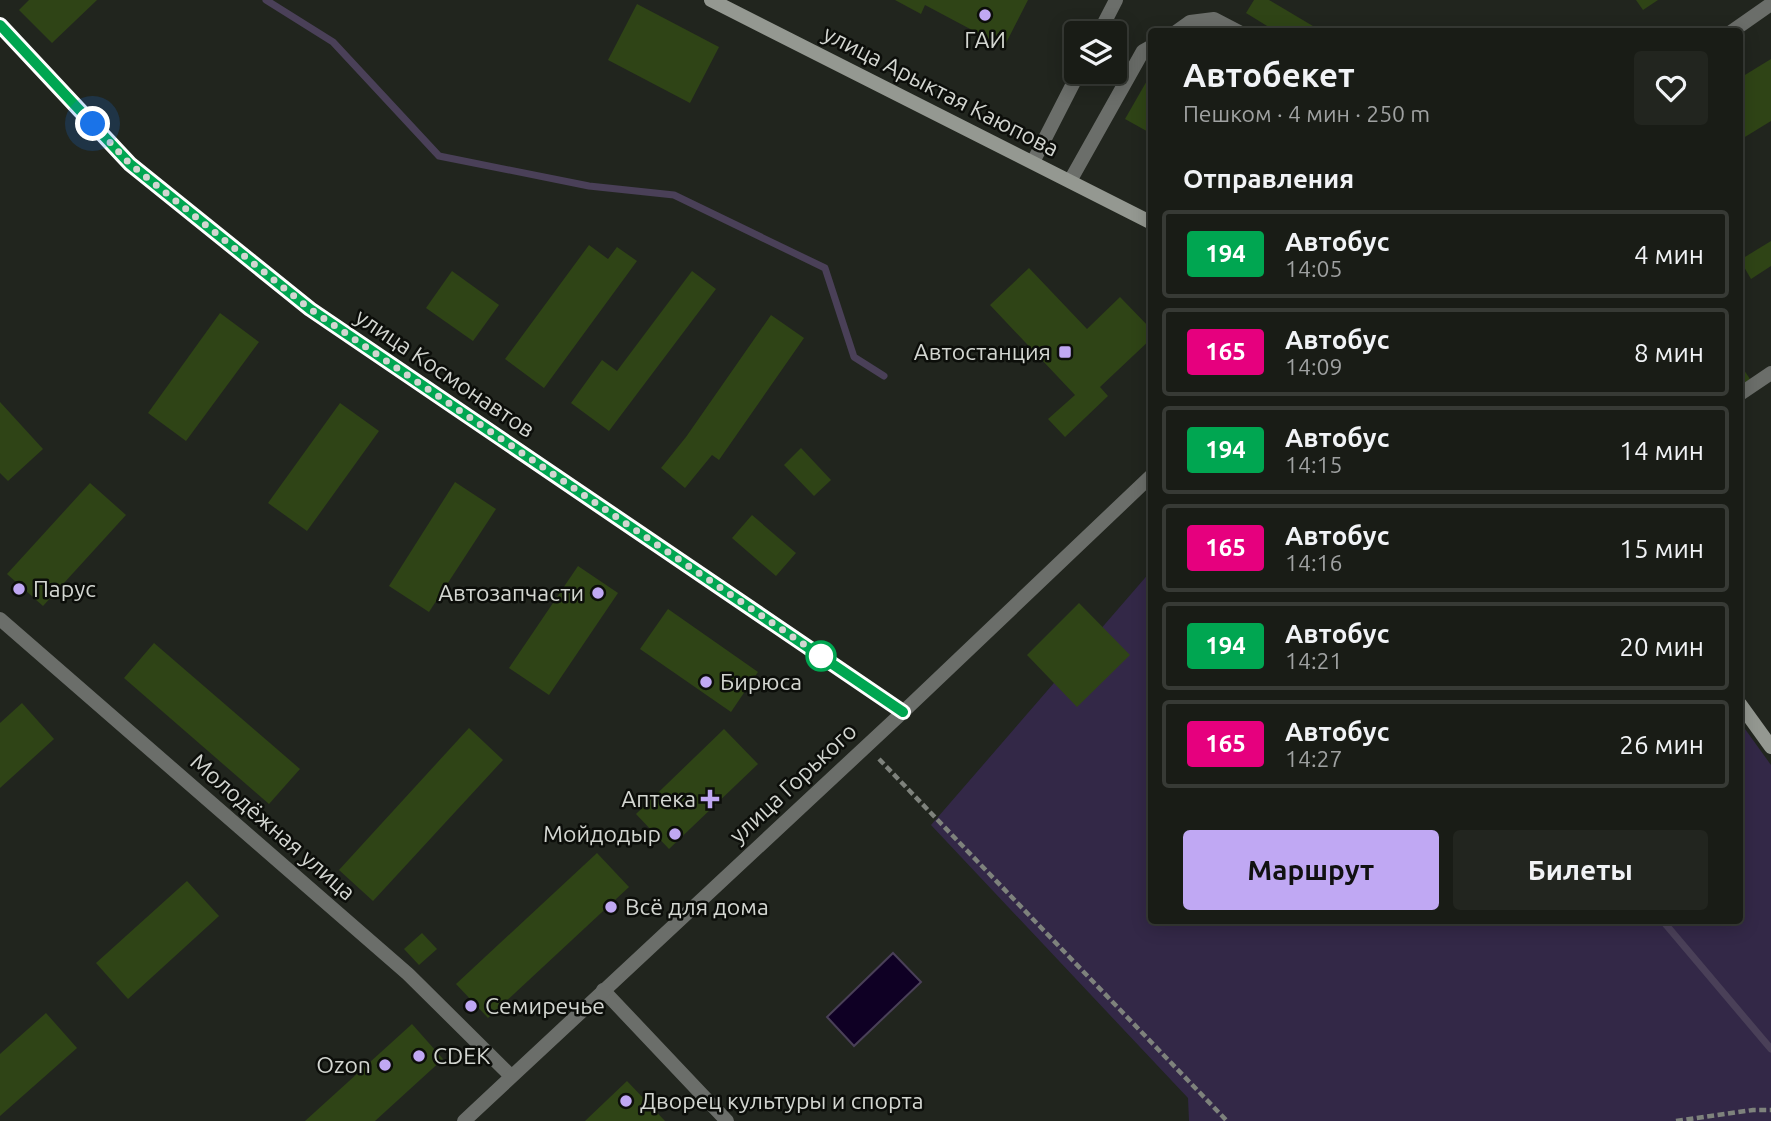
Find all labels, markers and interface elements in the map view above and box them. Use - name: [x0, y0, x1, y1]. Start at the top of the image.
- marker: ГАИ: [977, 7, 993, 23]
- street label: улица Арыктая Каюпова: [819, 20, 1063, 161]
- map controls: [1064, 21, 1127, 84]
- button: layers: [1064, 21, 1127, 84]
- place label: ГАИ: [964, 27, 1006, 52]
- button: heart: [1634, 51, 1708, 125]
- text: Автобекет: [1183, 56, 1355, 93]
- text: Пешком · 4 мин · 250 m: [1183, 101, 1430, 126]
- your location: [75, 106, 110, 141]
- text: Отправления: [1183, 164, 1354, 193]
- text: Автобус: [1285, 227, 1389, 256]
- text: 194: [1205, 240, 1246, 267]
- text: 4 мин: [1634, 240, 1704, 269]
- text: 14:05: [1285, 256, 1343, 281]
- street label: улица Космонавтов: [351, 303, 540, 442]
- text: Автобус: [1285, 325, 1389, 354]
- text: 165: [1205, 338, 1246, 365]
- text: 8 мин: [1634, 338, 1704, 367]
- place label: Автостанция: [914, 339, 1051, 364]
- marker: Автостанция: [1057, 344, 1073, 360]
- text: 14:09: [1285, 354, 1343, 379]
- text: Автобус: [1285, 423, 1389, 452]
- text: 194: [1205, 436, 1246, 463]
- text: 14 мин: [1619, 436, 1704, 465]
- text: 14:15: [1285, 452, 1343, 477]
- text: Автобус: [1285, 521, 1389, 550]
- text: 165: [1205, 534, 1246, 561]
- text: 15 мин: [1619, 534, 1704, 563]
- text: 14:16: [1285, 550, 1343, 575]
- place label: Парус: [33, 576, 96, 601]
- place label: Автозапчасти: [438, 580, 584, 605]
- marker: Парус: [11, 581, 27, 597]
- marker: Автозапчасти: [590, 585, 606, 601]
- text: Автобус: [1285, 619, 1389, 648]
- text: 194: [1205, 632, 1246, 659]
- text: 20 мин: [1619, 632, 1704, 661]
- unlabelled marker: [806, 641, 836, 671]
- text: 14:21: [1285, 648, 1343, 673]
- place label: Бирюса: [720, 669, 802, 694]
- marker: Бирюса: [698, 674, 714, 690]
- text: Автобус: [1285, 717, 1389, 746]
- street label: улица Горького: [724, 718, 861, 848]
- text: 165: [1205, 730, 1246, 757]
- text: 26 мин: [1619, 730, 1704, 759]
- text: 14:27: [1285, 746, 1343, 771]
- street label: Молодёжная улица: [186, 748, 361, 905]
- place label: Аптека: [621, 786, 696, 811]
- marker: Аптека: [702, 791, 718, 807]
- place label: Мойдодыр: [543, 821, 661, 846]
- marker: Мойдодыр: [667, 826, 683, 842]
- button: Маршрут: [1183, 830, 1439, 910]
- button: Билеты: [1453, 830, 1708, 910]
- place label: Всё для дома: [625, 894, 769, 919]
- marker: Всё для дома: [603, 899, 619, 915]
- place label: Семиречье: [485, 993, 605, 1018]
- marker: Семиречье: [463, 998, 479, 1014]
- place label: CDEK: [433, 1043, 490, 1068]
- marker: CDEK: [411, 1048, 427, 1064]
- place label: Ozon: [316, 1052, 371, 1077]
- marker: Ozon: [377, 1057, 393, 1073]
- place label: Дворец культуры и спорта: [640, 1088, 923, 1113]
- marker: Дворец культуры и спорта: [618, 1093, 634, 1109]

